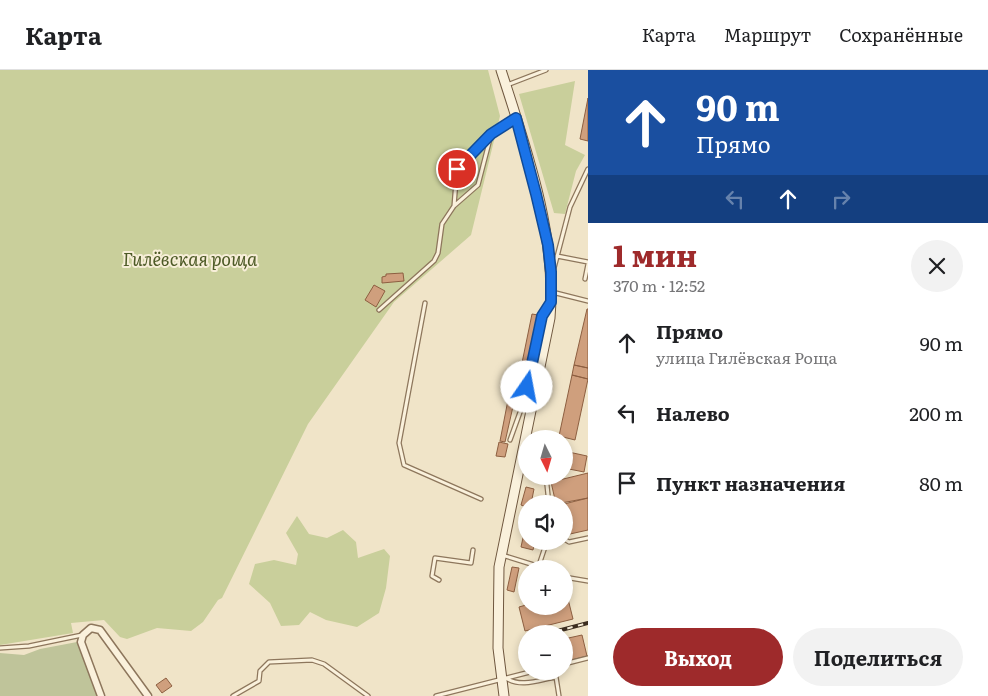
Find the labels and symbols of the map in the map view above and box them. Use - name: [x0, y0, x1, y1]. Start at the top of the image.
- pin: [436, 148, 478, 190]
- park label: Гилёвская роща: [123, 245, 258, 272]
- position arrow: [500, 360, 552, 412]
- north arrow: [518, 430, 572, 485]

